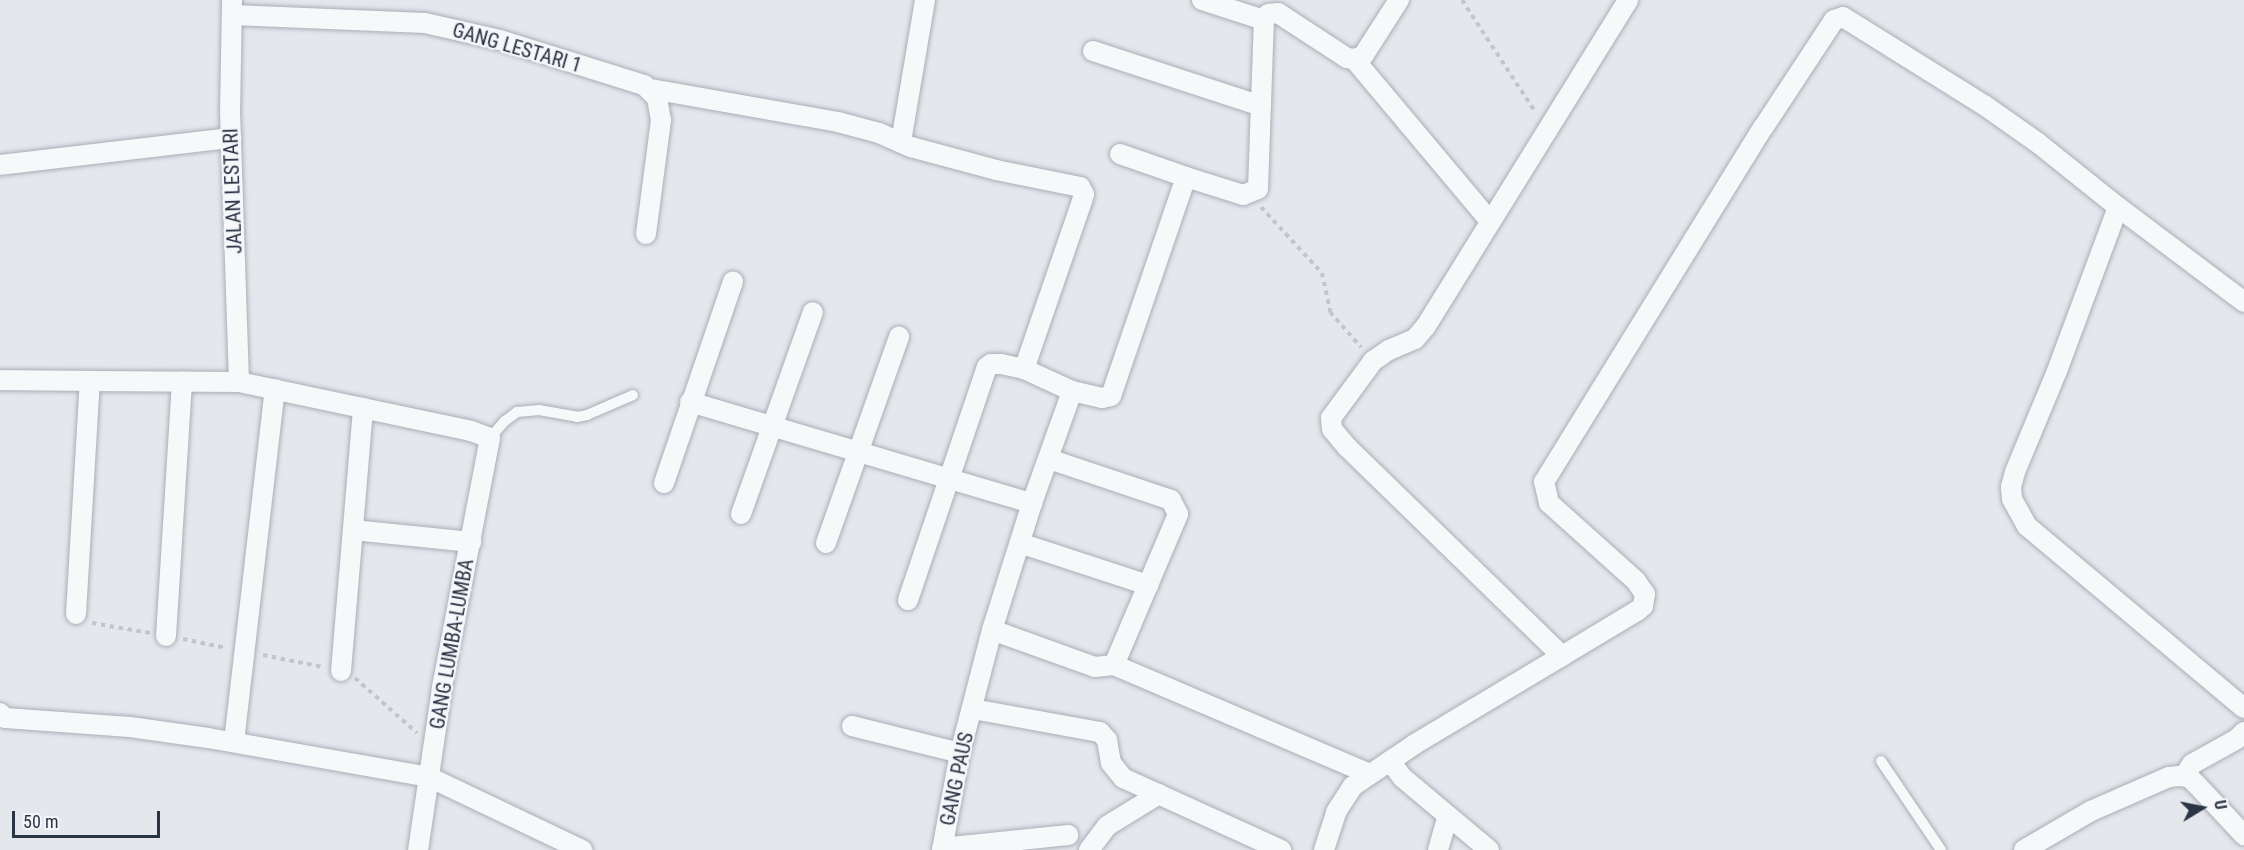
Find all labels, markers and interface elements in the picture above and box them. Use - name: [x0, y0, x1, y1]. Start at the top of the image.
- street label: GANG LESTARI 1: [450, 18, 584, 78]
- street label: JALAN LESTARI: [219, 128, 247, 254]
- street label: GANG LUMBA-LUMBA: [425, 557, 479, 731]
- street label: GANG PAUS: [935, 730, 979, 828]
- north arrow: [2172, 778, 2232, 838]
- scale bar: [15, 799, 164, 837]
- text: U: [2210, 799, 2230, 811]
- text: 50 m: [23, 811, 58, 832]

